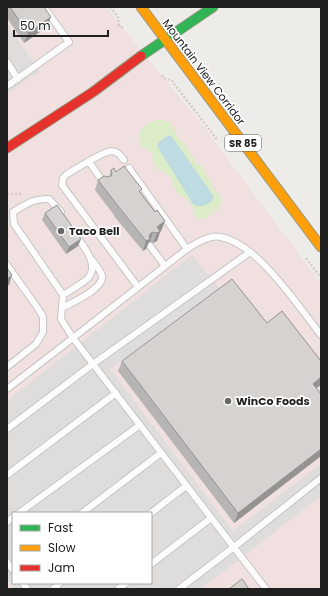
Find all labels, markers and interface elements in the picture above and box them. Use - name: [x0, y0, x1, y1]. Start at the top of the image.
- scale bar: [14, 12, 108, 38]
- street label: Mountain View Corridor: [159, 16, 249, 128]
- text: 50 m: [20, 17, 51, 34]
- road number: SR 85: [225, 135, 261, 151]
- place label: Taco Bell: [69, 223, 119, 239]
- marker: Taco Bell: [56, 226, 66, 236]
- place label: WinCo Foods: [236, 393, 310, 409]
- marker: WinCo Foods: [223, 396, 233, 406]
- legend: [12, 512, 152, 584]
- text: Fast: [48, 519, 73, 536]
- text: Slow: [48, 539, 76, 556]
- text: Jam: [48, 559, 75, 576]

